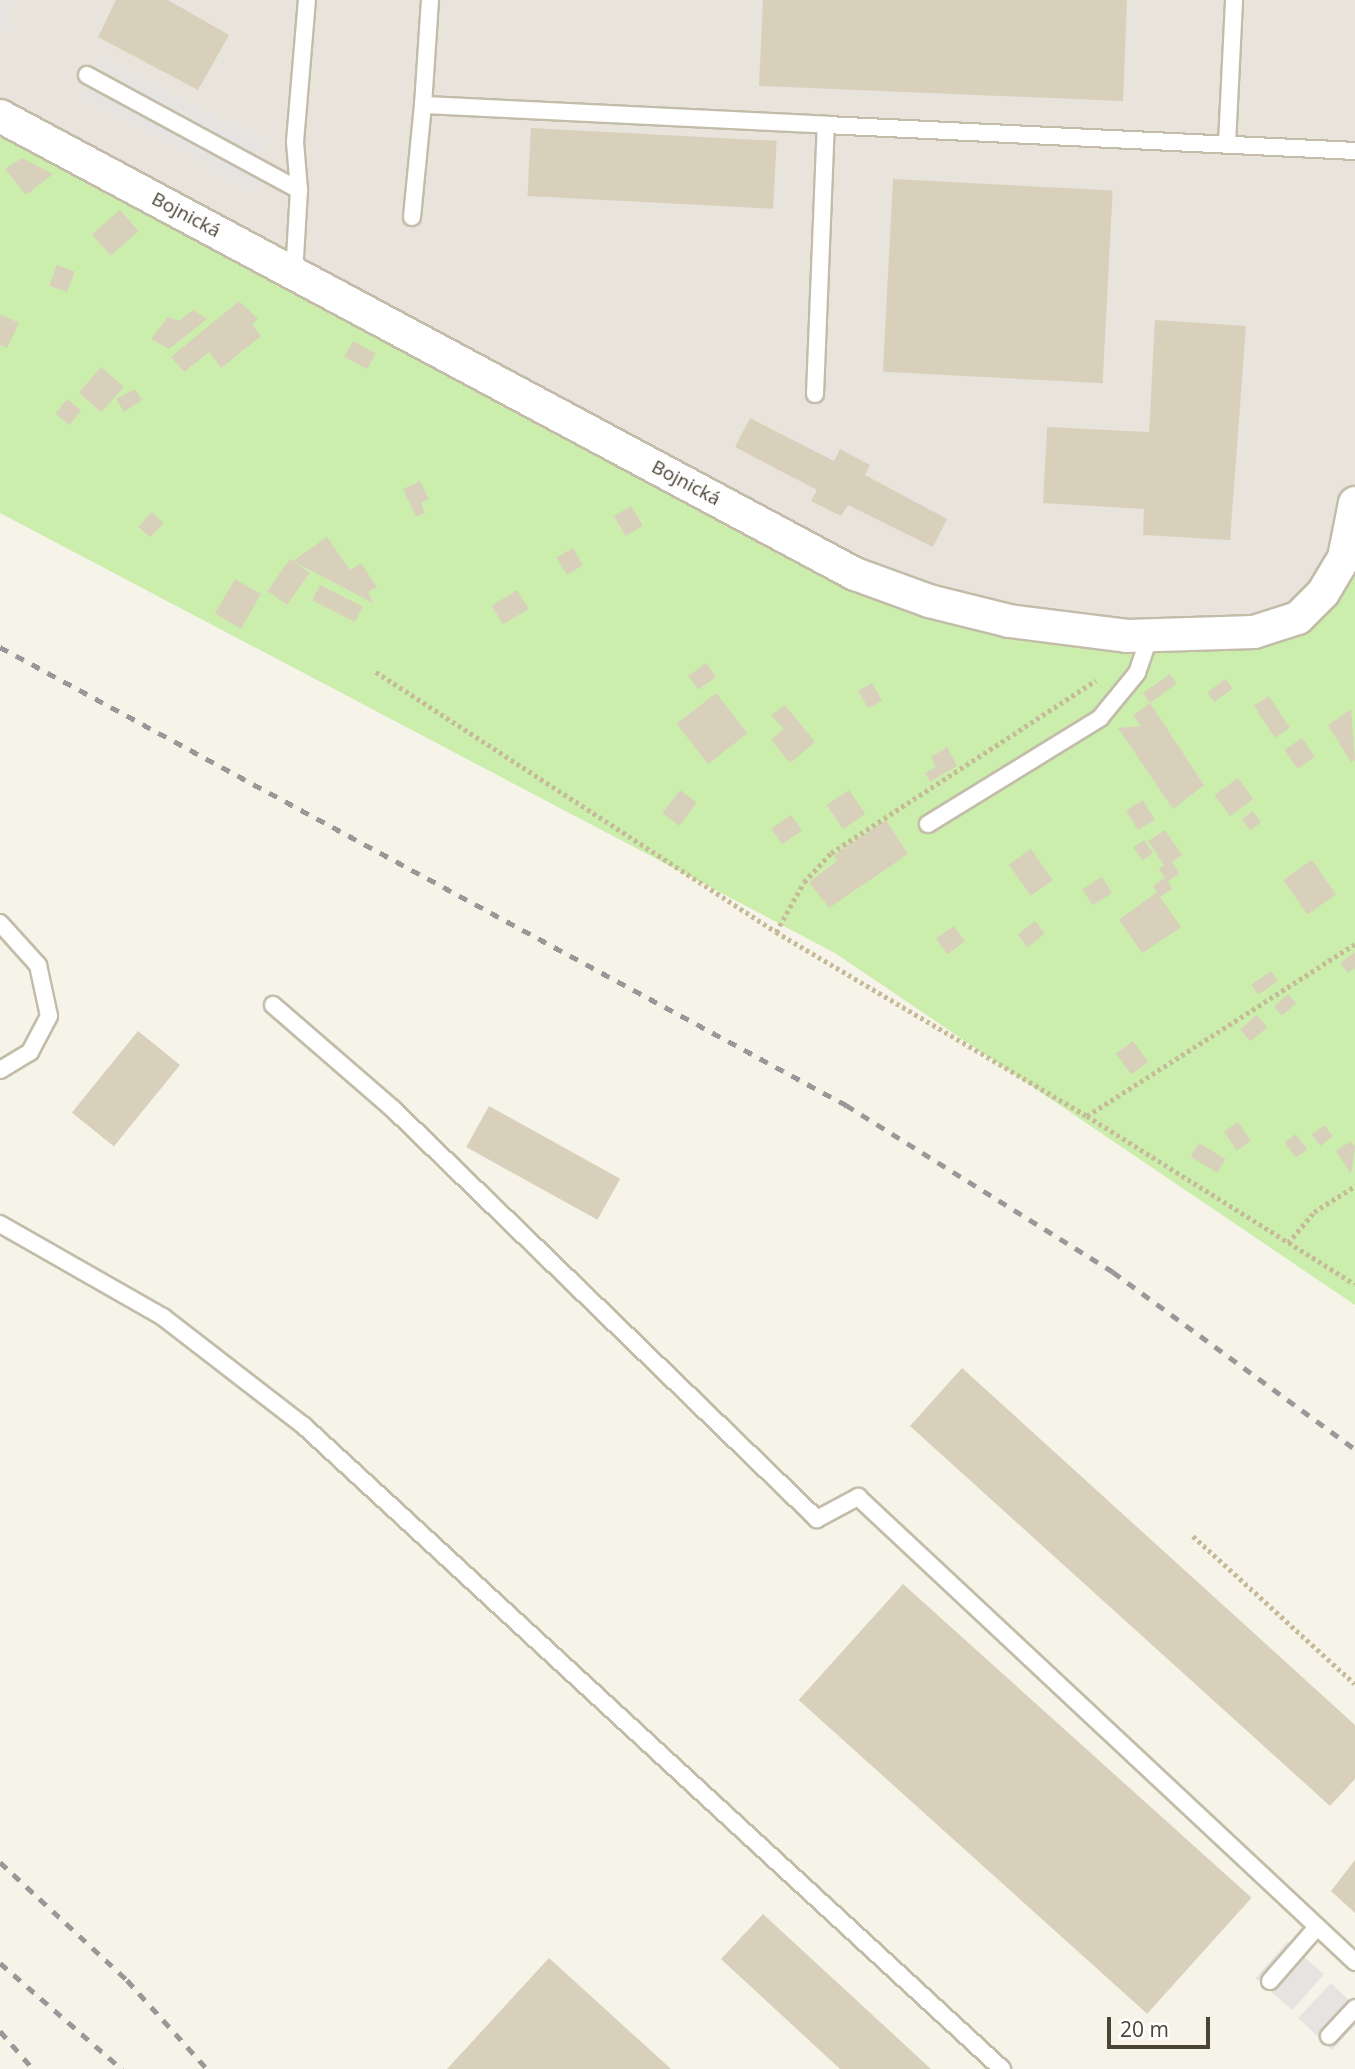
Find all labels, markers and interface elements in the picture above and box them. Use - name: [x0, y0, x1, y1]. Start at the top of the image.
- street label: Bojnická: [148, 187, 224, 243]
- street label: Bojnická: [648, 455, 724, 511]
- scale bar: [1110, 2002, 1213, 2046]
- text: 20 m: [1120, 2015, 1169, 2043]

